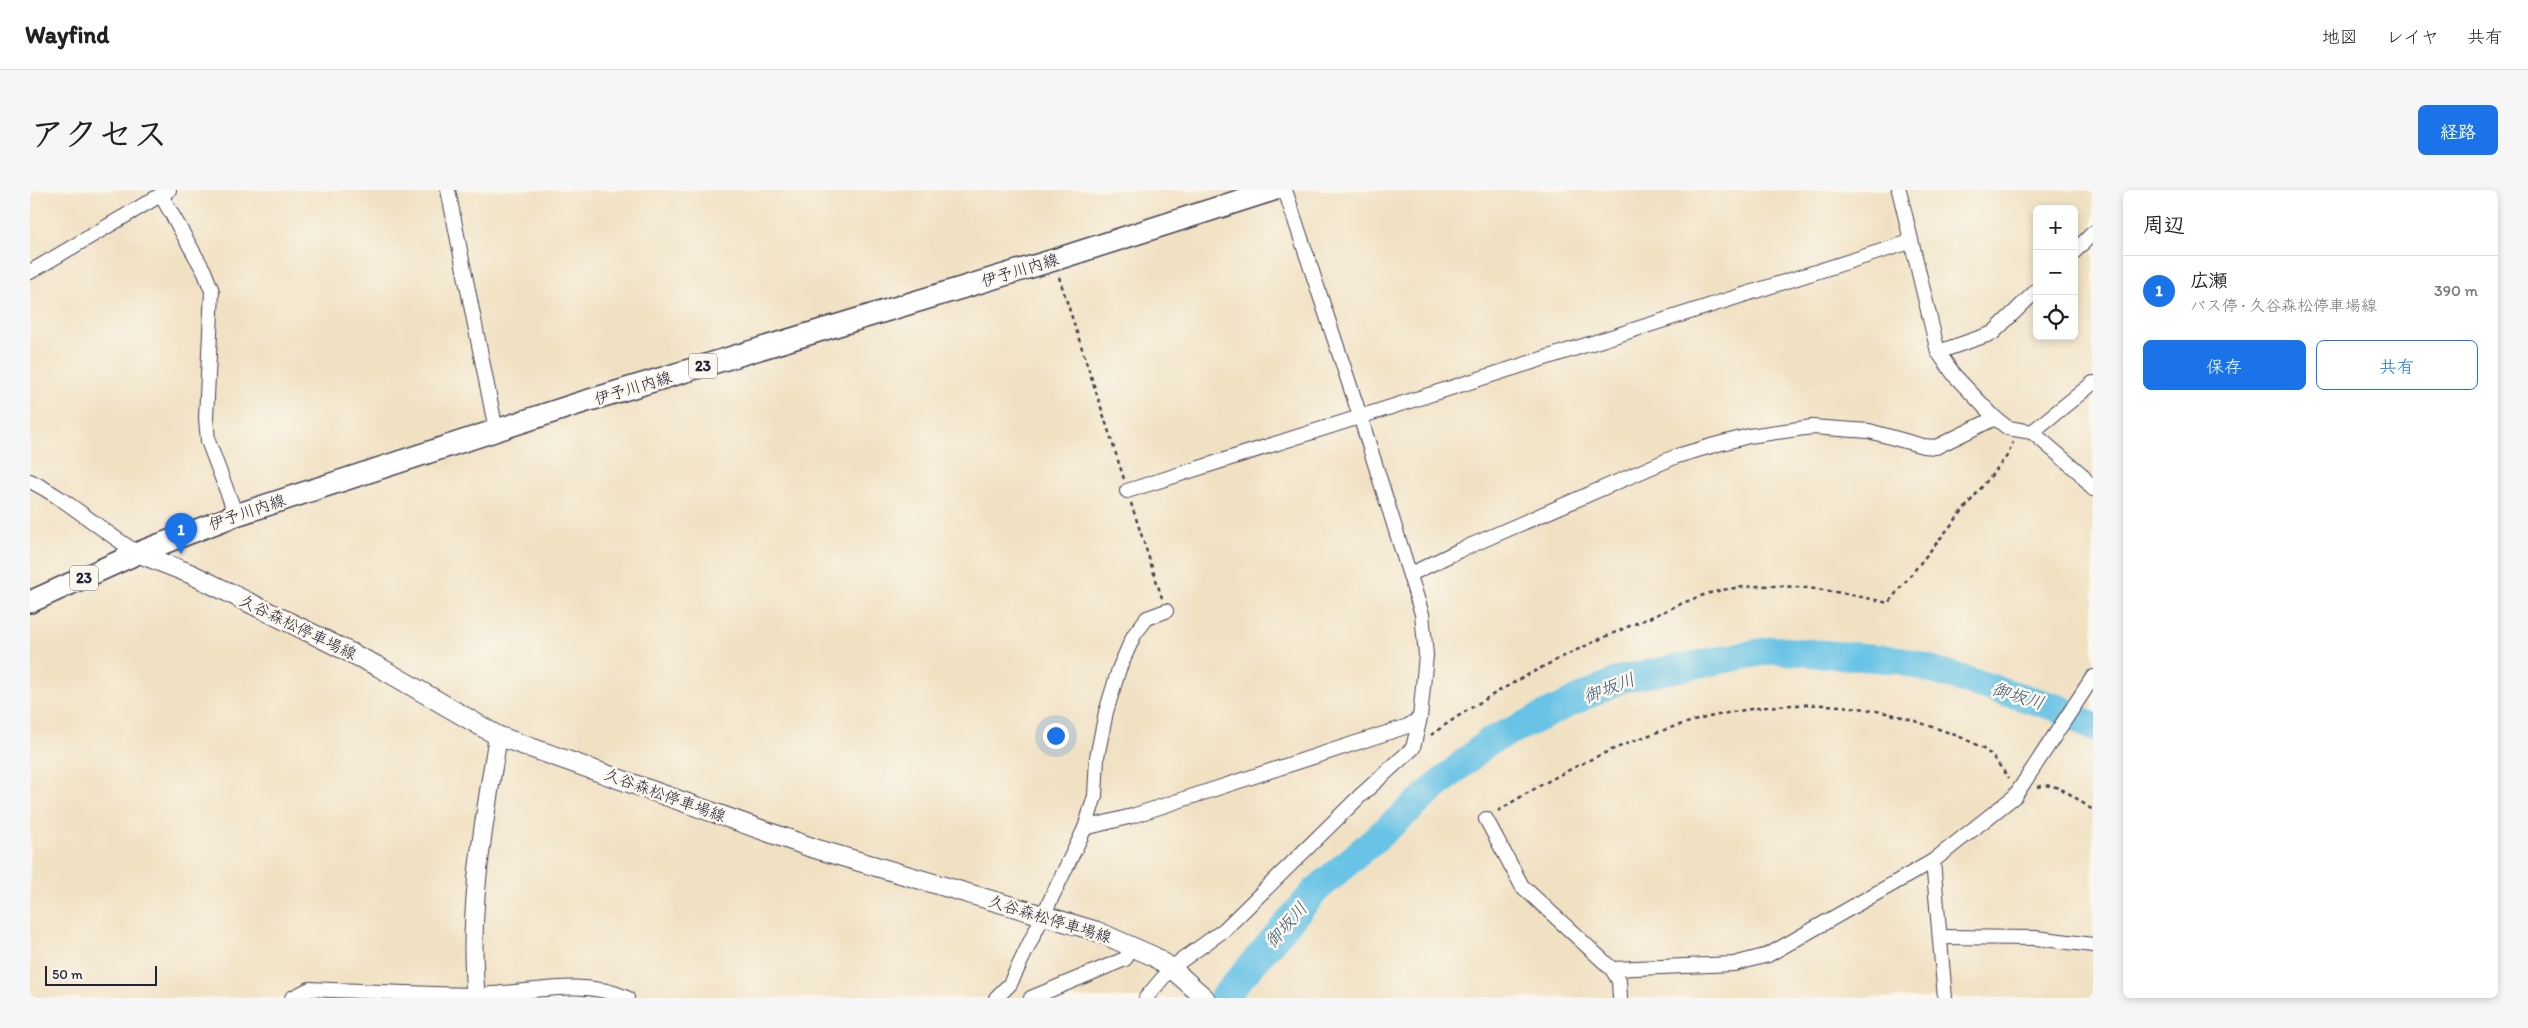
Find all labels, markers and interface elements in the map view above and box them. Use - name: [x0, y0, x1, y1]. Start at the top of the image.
- text: Wayfind: [25, 20, 109, 49]
- text: 地図: [2322, 26, 2358, 48]
- text: レイヤ: [2386, 26, 2439, 48]
- text: 共有: [2467, 26, 2503, 48]
- button: 経路: [2418, 105, 2498, 155]
- text: アクセス: [30, 113, 168, 155]
- map controls: [2033, 205, 2078, 340]
- button: +: [2033, 205, 2078, 250]
- text: 周辺: [2143, 212, 2185, 237]
- street label: 伊予川内線: [979, 249, 1061, 291]
- button: −: [2033, 250, 2078, 295]
- text: 広瀬: [2190, 269, 2228, 292]
- text: 1: [2155, 281, 2163, 300]
- text: 390 m: [2434, 281, 2478, 300]
- button: locate: [2033, 295, 2078, 340]
- text: バス停 · 久谷森松停車場線: [2190, 296, 2377, 315]
- button: 保存: [2143, 340, 2306, 390]
- button: 共有: [2316, 340, 2478, 390]
- road number: 23: [689, 354, 717, 378]
- street label: 伊予川内線: [592, 367, 674, 409]
- street label: 伊予川内線: [206, 490, 288, 534]
- pin: 1: [165, 513, 197, 554]
- road number: 23: [70, 566, 98, 590]
- street label: 久谷森松停車場線: [236, 590, 360, 664]
- water label: 御坂川: [1580, 668, 1638, 708]
- water label: 御坂川: [1989, 678, 2047, 714]
- your location: [1043, 723, 1069, 749]
- street label: 久谷森松停車場線: [602, 764, 728, 826]
- street label: 久谷森松停車場線: [986, 891, 1114, 947]
- water label: 御坂川: [1260, 897, 1312, 953]
- scale bar: [45, 963, 158, 986]
- text: 50 m: [52, 966, 83, 983]

